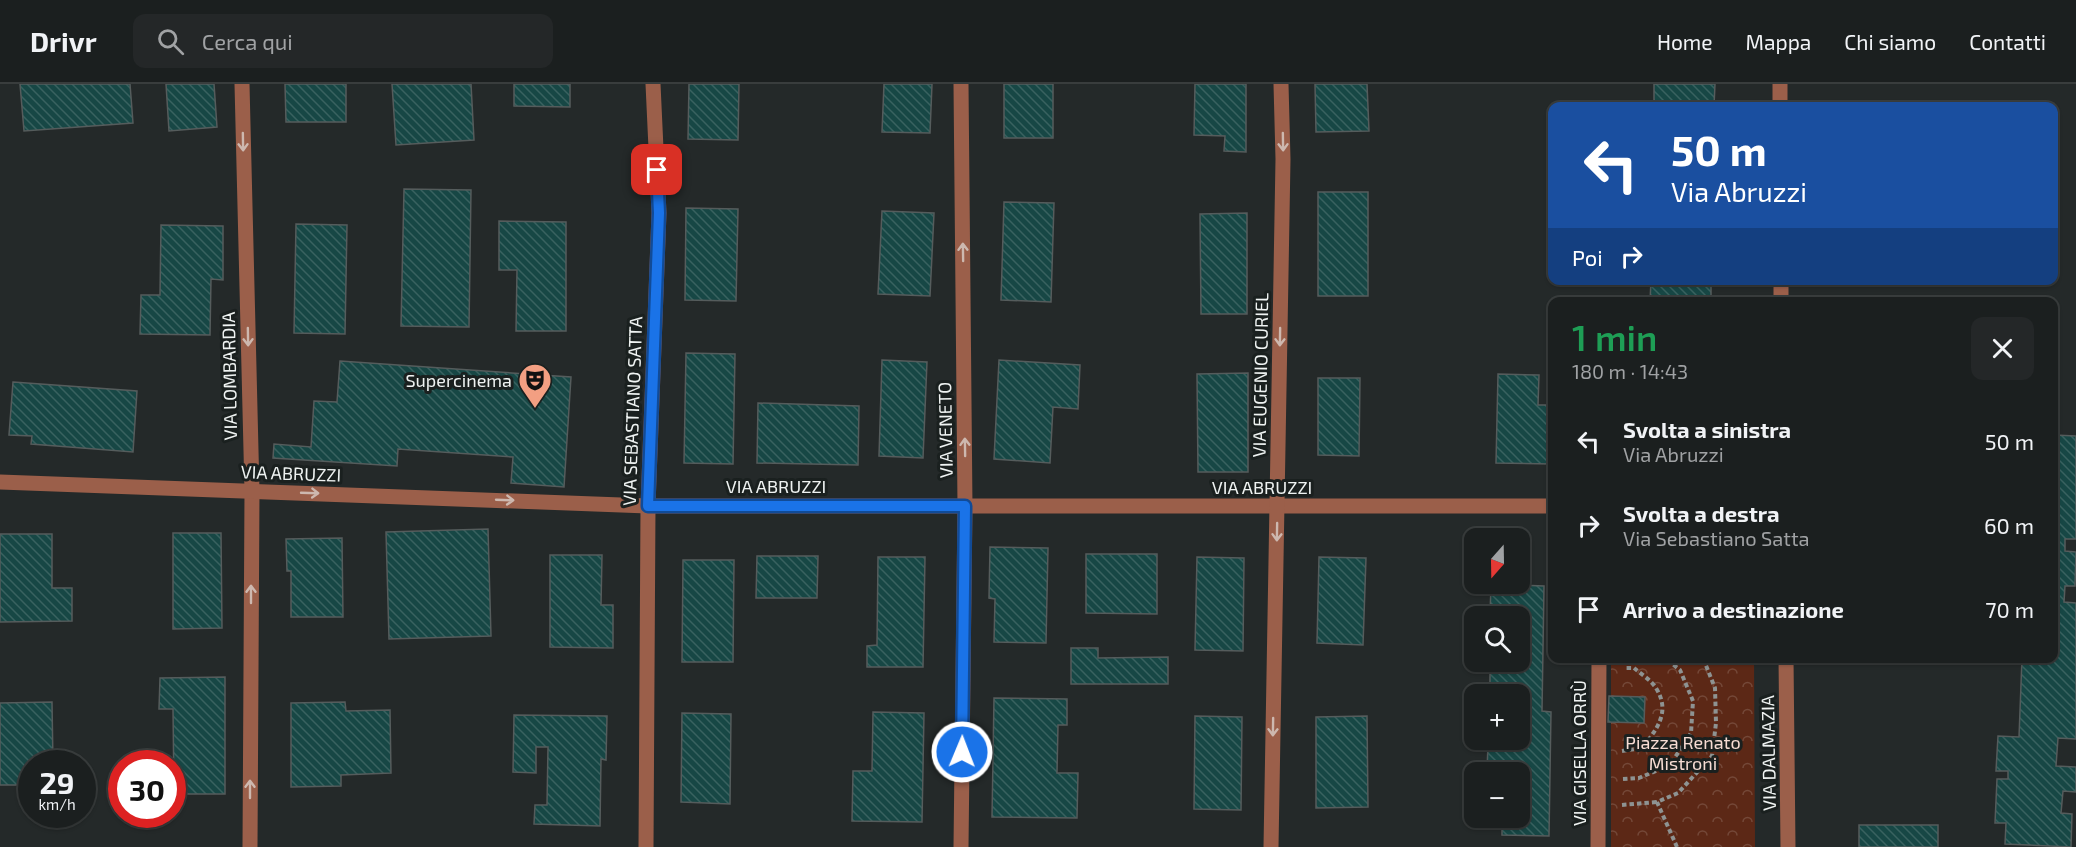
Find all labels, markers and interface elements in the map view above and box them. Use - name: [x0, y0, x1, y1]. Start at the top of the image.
- search box: [133, 14, 553, 68]
- text: Drivr: [30, 24, 97, 58]
- icon: search: [154, 25, 187, 58]
- text: Cerca qui: [202, 28, 293, 54]
- text: Home: [1657, 29, 1713, 54]
- text: Mappa: [1746, 29, 1811, 54]
- text: Chi siamo: [1844, 29, 1936, 54]
- text: Contatti: [1969, 29, 2046, 54]
- text: 50 m: [1671, 124, 1767, 174]
- icon: left: [1572, 126, 1650, 204]
- one-way arrow: [237, 132, 249, 152]
- one-way arrow: [1277, 132, 1289, 152]
- pin: [631, 144, 682, 195]
- icon: arrive: [640, 153, 673, 186]
- text: Via Abruzzi: [1671, 175, 1807, 207]
- icon: right: [1615, 240, 1648, 273]
- one-way arrow: [957, 243, 968, 263]
- text: Poi: [1572, 244, 1603, 270]
- street label: VIA EUGENIO CURIEL: [1248, 292, 1272, 458]
- street label: VIA LOMBARDIA: [217, 311, 241, 440]
- street label: VIA SEBASTIANO SATTA: [618, 315, 646, 506]
- text: 1 min: [1572, 315, 1657, 358]
- button: close: [1971, 317, 2034, 380]
- one-way arrow: [242, 327, 254, 347]
- one-way arrow: [1274, 327, 1286, 347]
- text: 180 m · 14:43: [1572, 359, 1688, 383]
- theatre icon: Supercinema: [517, 362, 553, 409]
- place label: Supercinema: [406, 369, 512, 391]
- street label: VIA VENETO: [933, 382, 957, 478]
- text: Svolta a sinistra: [1623, 416, 1791, 442]
- icon: left: [1572, 425, 1605, 458]
- text: 50 m: [1985, 428, 2034, 454]
- one-way arrow: [959, 438, 971, 458]
- text: Via Abruzzi: [1623, 442, 1724, 466]
- street label: VIA ABRUZZI: [240, 460, 342, 486]
- street label: VIA ABRUZZI: [726, 475, 826, 497]
- street label: VIA ABRUZZI: [1212, 476, 1312, 498]
- one-way arrow: [300, 488, 320, 499]
- one-way arrow: [495, 495, 515, 506]
- text: Svolta a destra: [1623, 500, 1780, 526]
- icon: right: [1572, 509, 1605, 542]
- text: 60 m: [1984, 512, 2034, 538]
- one-way arrow: [1271, 522, 1283, 542]
- text: Via Sebastiano Satta: [1623, 526, 1810, 550]
- north arrow: [1464, 528, 1530, 594]
- map controls: [1464, 528, 1530, 828]
- one-way arrow: [245, 584, 257, 604]
- icon: arrive: [1572, 593, 1605, 626]
- text: Arrivo a destinazione: [1623, 596, 1844, 622]
- text: 70 m: [1985, 596, 2034, 622]
- button: search: [1464, 606, 1530, 672]
- street label: VIA GISELLA ORRÙ: [1568, 680, 1590, 826]
- button: +: [1464, 684, 1530, 750]
- street label: VIA DALMAZIA: [1756, 694, 1780, 811]
- one-way arrow: [1268, 717, 1279, 737]
- position arrow: [930, 720, 994, 784]
- park label: Piazza Renato Mistroni: [1625, 731, 1741, 774]
- speed limit sign: 30: [108, 750, 186, 828]
- button: −: [1464, 762, 1530, 828]
- text: 29: [39, 764, 75, 800]
- one-way arrow: [244, 779, 256, 799]
- text: km/h: [38, 795, 76, 813]

